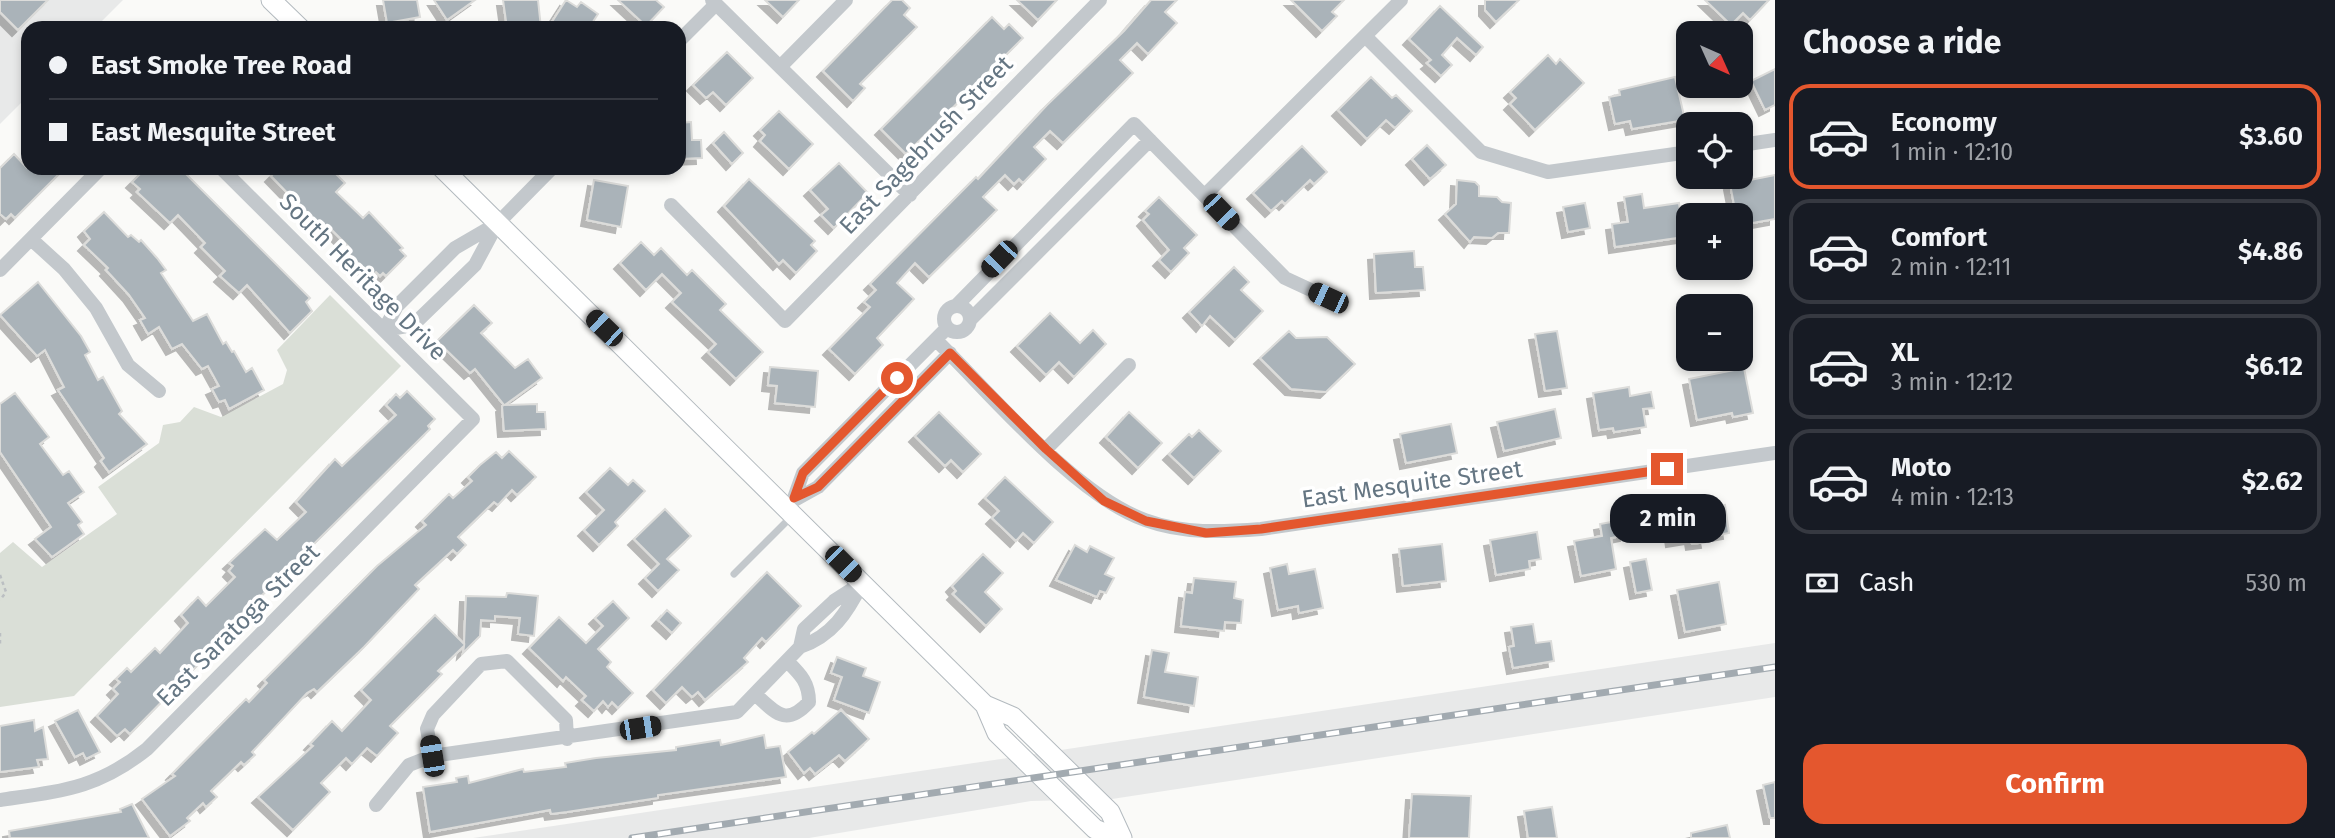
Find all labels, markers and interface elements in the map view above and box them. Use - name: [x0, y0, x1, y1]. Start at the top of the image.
- north arrow: [1676, 21, 1754, 98]
- map controls: [1676, 21, 1753, 371]
- text: Choose a ride: [1803, 23, 2001, 61]
- text: East Smoke Tree Road: [91, 50, 352, 81]
- street label: East Sagebrush Street: [834, 50, 1019, 240]
- icon: car: [1807, 105, 1870, 168]
- text: Economy: [1891, 107, 1997, 138]
- button: locate: [1676, 112, 1753, 189]
- text: East Mesquite Street: [91, 117, 336, 148]
- text: $3.60: [2239, 121, 2303, 152]
- text: 1 min · 12:10: [1891, 138, 2013, 166]
- street label: South Heritage Drive: [274, 188, 452, 366]
- car: [1199, 190, 1244, 234]
- button: +: [1676, 203, 1753, 280]
- icon: car: [1807, 220, 1870, 283]
- text: Comfort: [1891, 222, 1987, 253]
- text: $4.86: [2238, 236, 2303, 267]
- car: [977, 237, 1022, 281]
- text: 2 min · 12:11: [1891, 253, 2011, 281]
- car: [1305, 280, 1352, 316]
- button: −: [1676, 294, 1753, 371]
- car: [582, 306, 627, 350]
- icon: car: [1807, 335, 1870, 398]
- text: XL: [1891, 337, 1919, 368]
- text: $6.12: [2245, 351, 2303, 382]
- route start: [881, 362, 913, 394]
- text: 3 min · 12:12: [1891, 368, 2013, 396]
- icon: car: [1807, 450, 1870, 513]
- text: Moto: [1891, 452, 1951, 483]
- route end: [1651, 453, 1683, 485]
- street label: East Mesquite Street: [1300, 455, 1524, 513]
- text: $2.62: [2242, 466, 2303, 497]
- text: 4 min · 12:13: [1891, 483, 2014, 511]
- callout: 2 min: [1609, 494, 1725, 542]
- text: 2 min: [1640, 504, 1696, 532]
- street label: East Saratoga Street: [151, 538, 325, 712]
- car: [821, 542, 866, 586]
- icon: cash: [1803, 564, 1841, 602]
- text: Cash: [1859, 567, 1915, 598]
- text: 530 m: [2246, 569, 2307, 597]
- car: [618, 714, 663, 742]
- car: [419, 734, 446, 778]
- button: Confirm: [1803, 744, 2307, 824]

